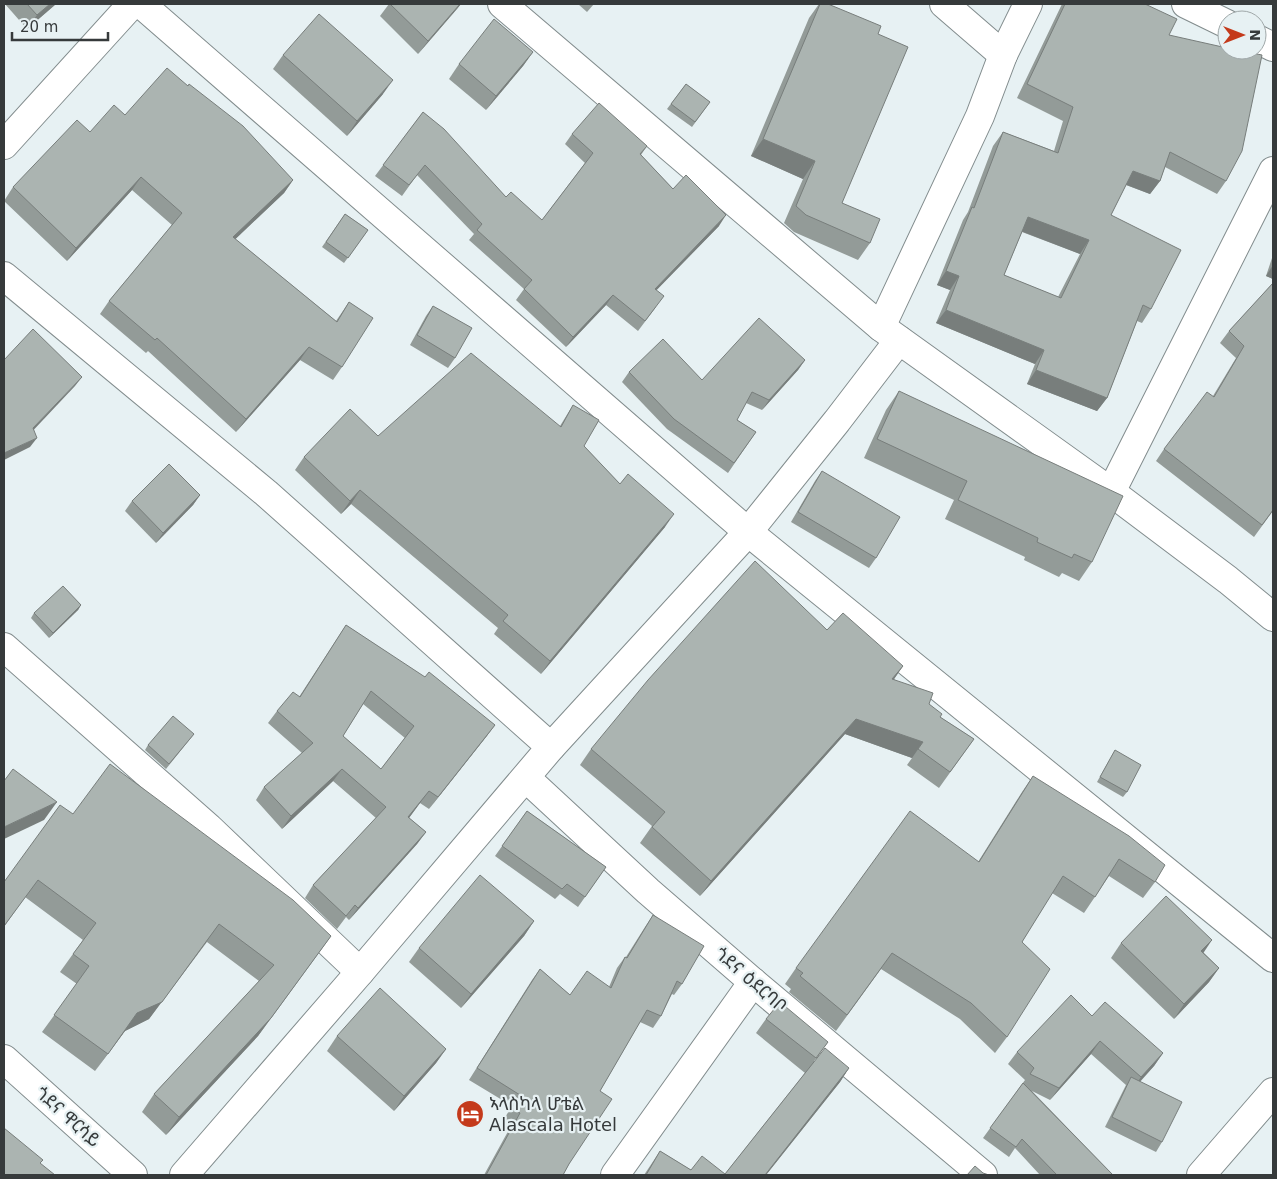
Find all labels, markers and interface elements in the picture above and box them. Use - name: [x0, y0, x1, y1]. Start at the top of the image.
- scale bar: [12, 10, 109, 42]
- north arrow: [1217, 10, 1267, 60]
- text: 20 m: [20, 18, 58, 36]
- text: N: [1247, 29, 1263, 41]
- street label: ጎደና ዕደርባቦ: [711, 943, 792, 1016]
- street label: ጎደና ዋርሳይ: [32, 1082, 105, 1151]
- place label: ኣላስካላ ሆቴል Alascala Hotel: [489, 1093, 617, 1135]
- hotel icon: ኣላስካላ ሆቴል Alascala Hotel: [455, 1099, 485, 1129]

